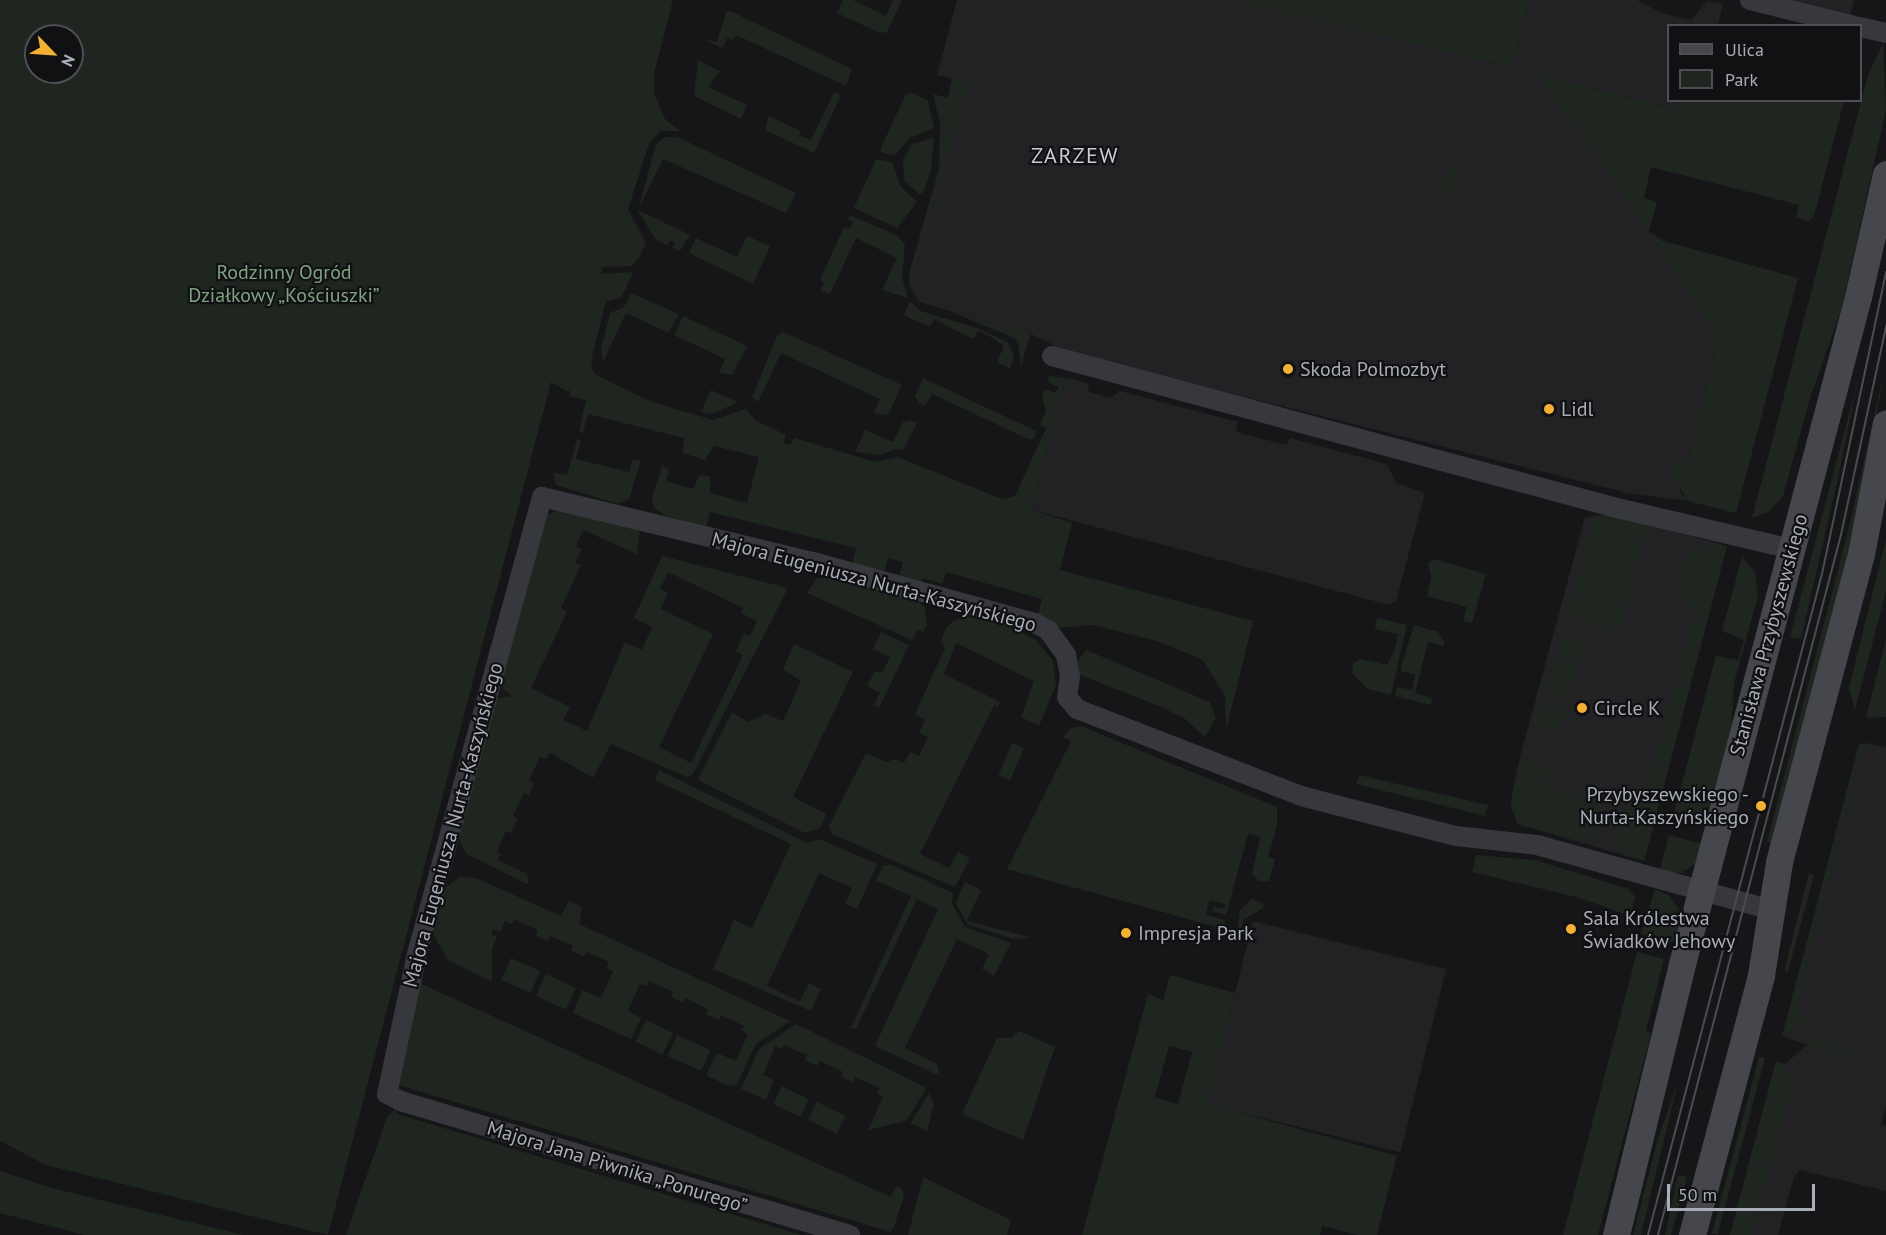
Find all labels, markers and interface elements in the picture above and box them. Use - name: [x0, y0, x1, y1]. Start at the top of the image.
- north arrow: [24, 24, 84, 84]
- legend: [1667, 24, 1862, 102]
- text: Ulica: [1725, 38, 1764, 61]
- text: N: [57, 52, 80, 70]
- text: Park: [1725, 68, 1758, 91]
- district label: ZARZEW: [1031, 143, 1119, 169]
- park label: Rodzinny Ogród Działkowy „Kościuszki”: [187, 260, 381, 307]
- place label: Skoda Polmozbyt: [1300, 357, 1446, 381]
- marker: Skoda Polmozbyt: [1281, 362, 1295, 376]
- place label: Lidl: [1561, 397, 1593, 421]
- marker: Lidl: [1542, 402, 1556, 416]
- street label: Stanisława Przybyszewskiego: [1725, 511, 1813, 759]
- street label: Majora Eugeniusza Nurta-Kaszyńskiego: [709, 527, 1039, 637]
- street label: Majora Eugeniusza Nurta-Kaszyńskiego: [398, 660, 508, 990]
- place label: Circle K: [1594, 696, 1660, 720]
- marker: Circle K: [1575, 701, 1589, 715]
- place label: Przybyszewskiego - Nurta-Kaszyńskiego: [1580, 783, 1749, 830]
- marker: Przybyszewskiego - Nurta-Kaszyńskiego: [1754, 799, 1768, 813]
- place label: Sala Królestwa Świadków Jehowy: [1583, 906, 1736, 953]
- place label: Impresja Park: [1138, 921, 1254, 945]
- marker: Sala Królestwa Świadków Jehowy: [1564, 922, 1578, 936]
- marker: Impresja Park: [1119, 926, 1133, 940]
- street label: Majora Jana Piwnika „Ponurego”: [484, 1116, 750, 1218]
- scale bar: [1670, 1172, 1818, 1210]
- text: 50 m: [1678, 1183, 1717, 1206]

